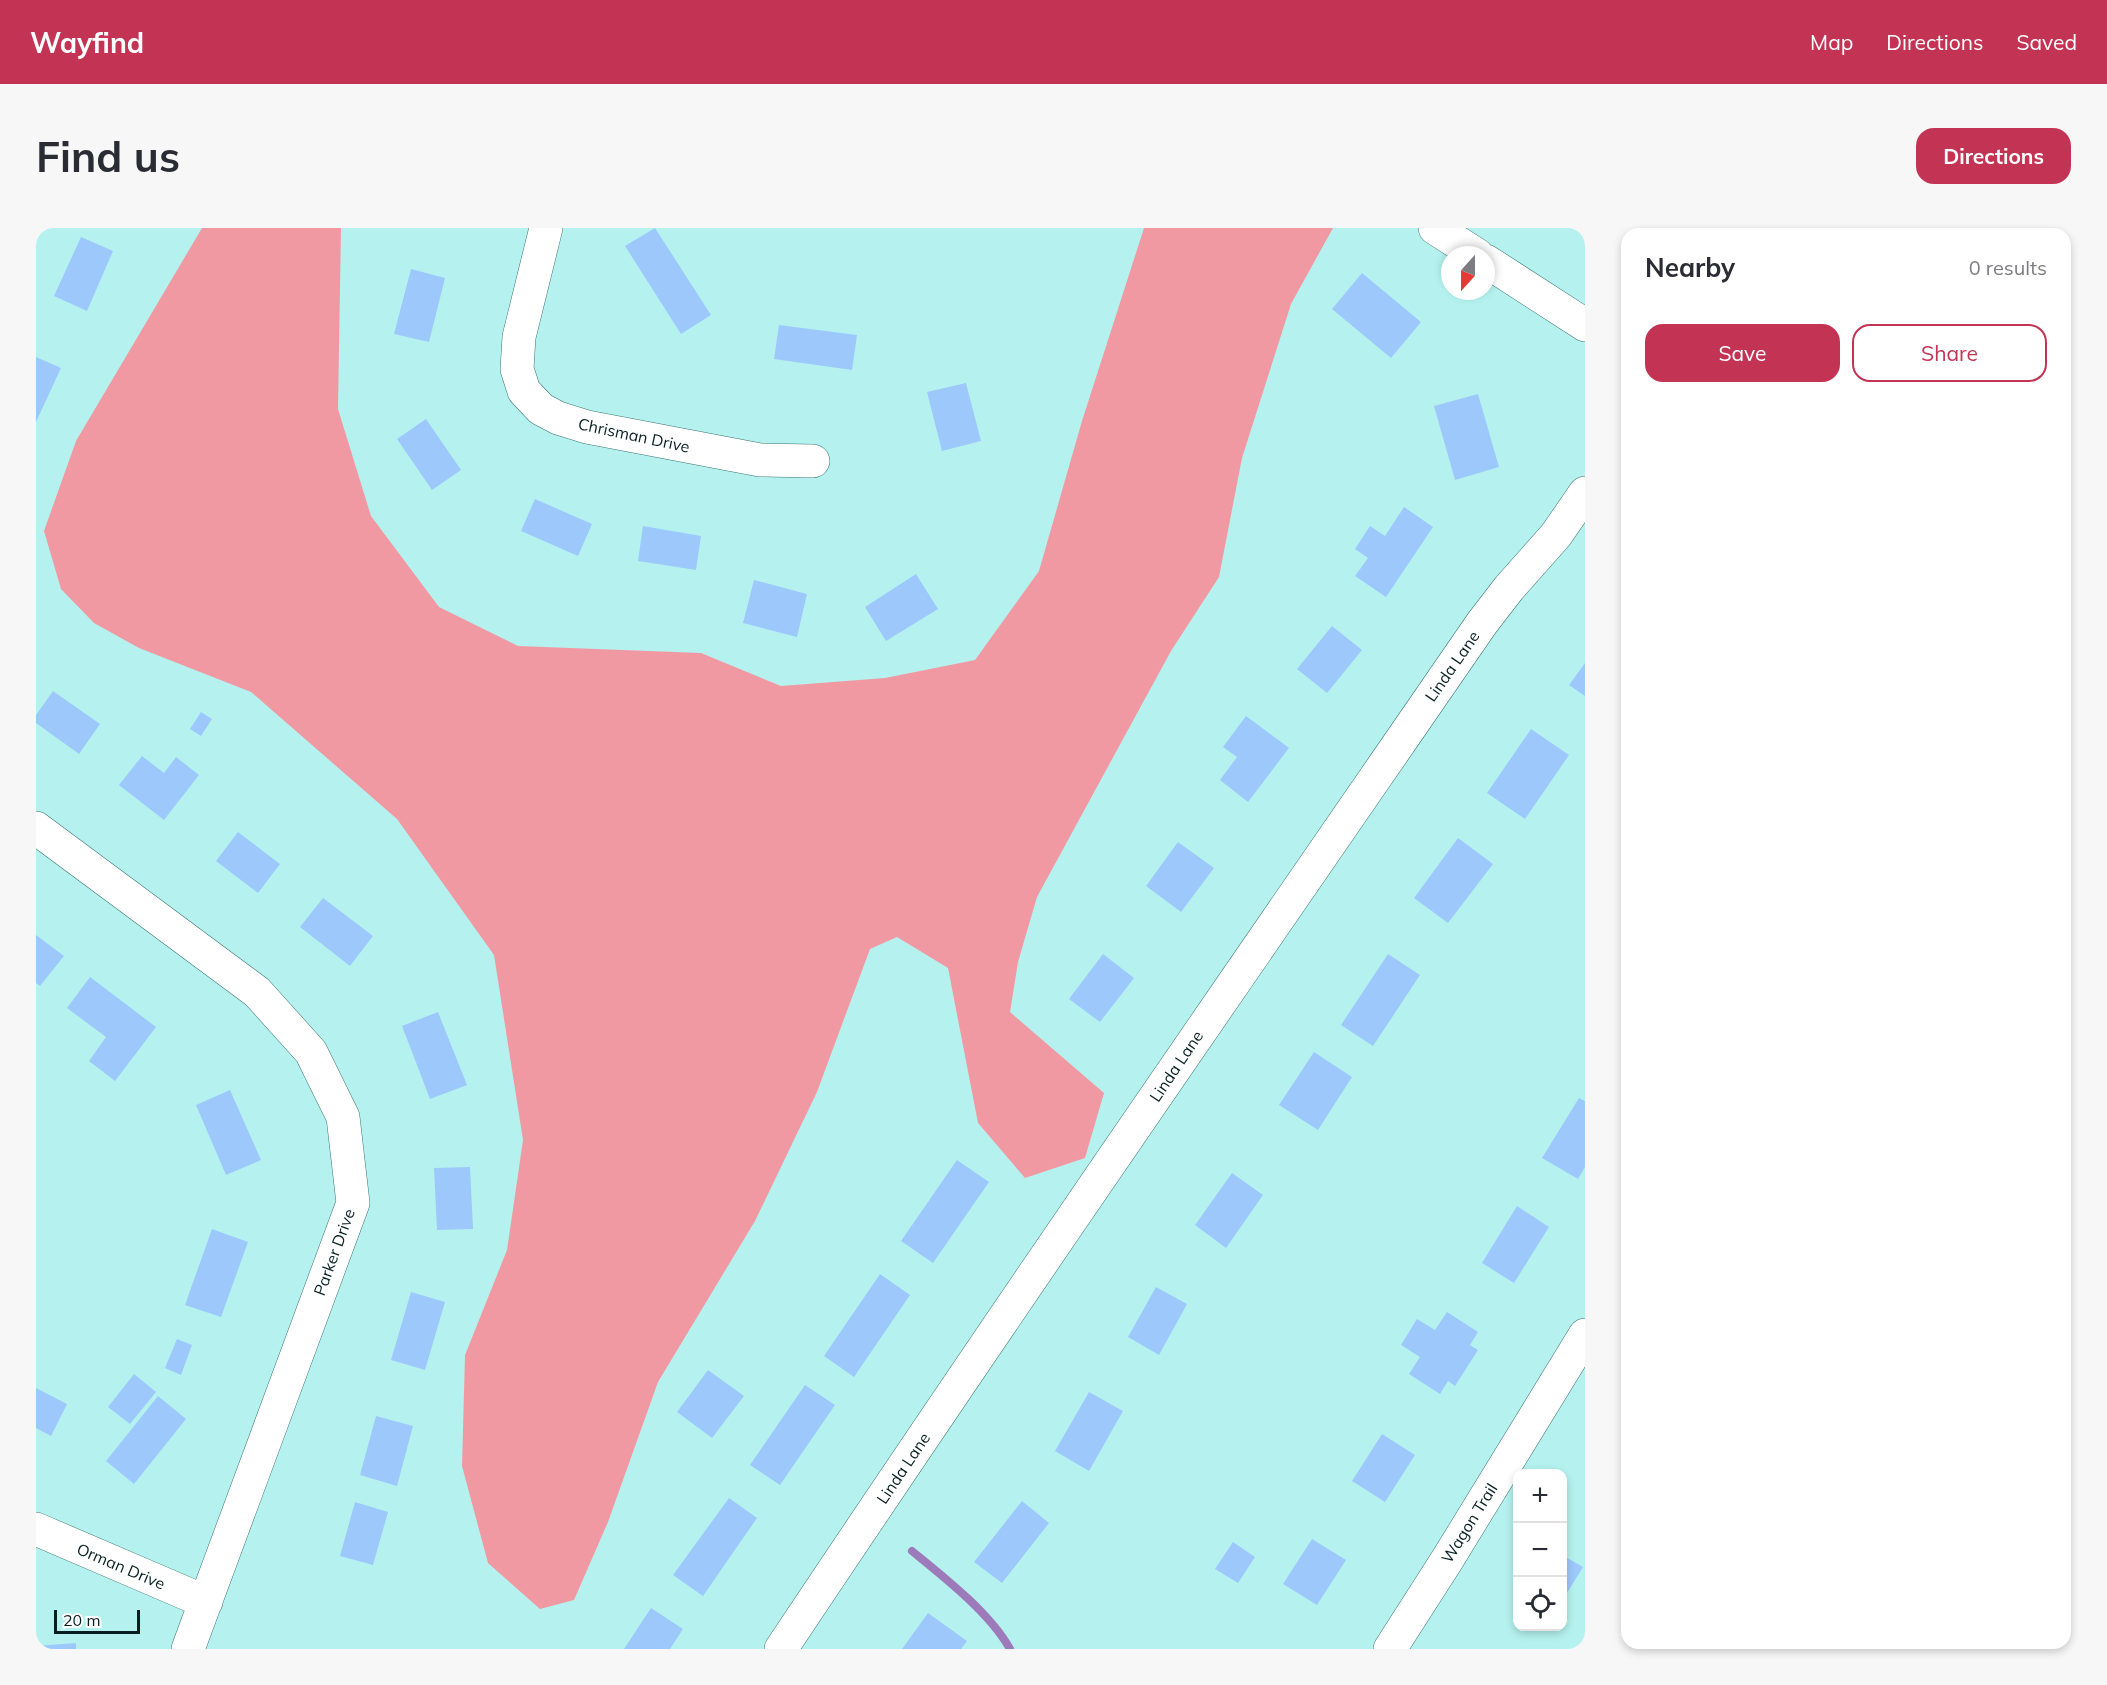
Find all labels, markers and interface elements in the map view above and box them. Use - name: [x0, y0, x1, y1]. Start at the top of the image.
- text: Wayfind: [30, 25, 144, 60]
- text: Map: [1810, 29, 1853, 55]
- text: Directions: [1886, 29, 1983, 55]
- text: Saved: [2016, 29, 2077, 55]
- button: Directions: [1916, 128, 2071, 184]
- text: Find us: [36, 130, 180, 183]
- north arrow: [1441, 246, 1495, 300]
- text: Nearby: [1645, 251, 1735, 284]
- text: 0 results: [1969, 255, 2047, 280]
- button: Save: [1645, 324, 1840, 382]
- button: Share: [1852, 324, 2047, 382]
- street label: Chrisman Drive: [576, 413, 692, 457]
- street label: Linda Lane: [1420, 627, 1484, 705]
- street label: Linda Lane: [1145, 1027, 1207, 1105]
- street label: Parker Drive: [309, 1206, 359, 1298]
- street label: Linda Lane: [872, 1429, 934, 1507]
- map controls: [1513, 1469, 1567, 1631]
- button: +: [1513, 1469, 1567, 1523]
- street label: Wagon Trail: [1437, 1479, 1501, 1567]
- button: −: [1513, 1523, 1567, 1577]
- street label: Orman Drive: [74, 1538, 168, 1594]
- button: locate: [1513, 1577, 1567, 1631]
- scale bar: [54, 1607, 140, 1634]
- text: 20 m: [63, 1610, 100, 1630]

